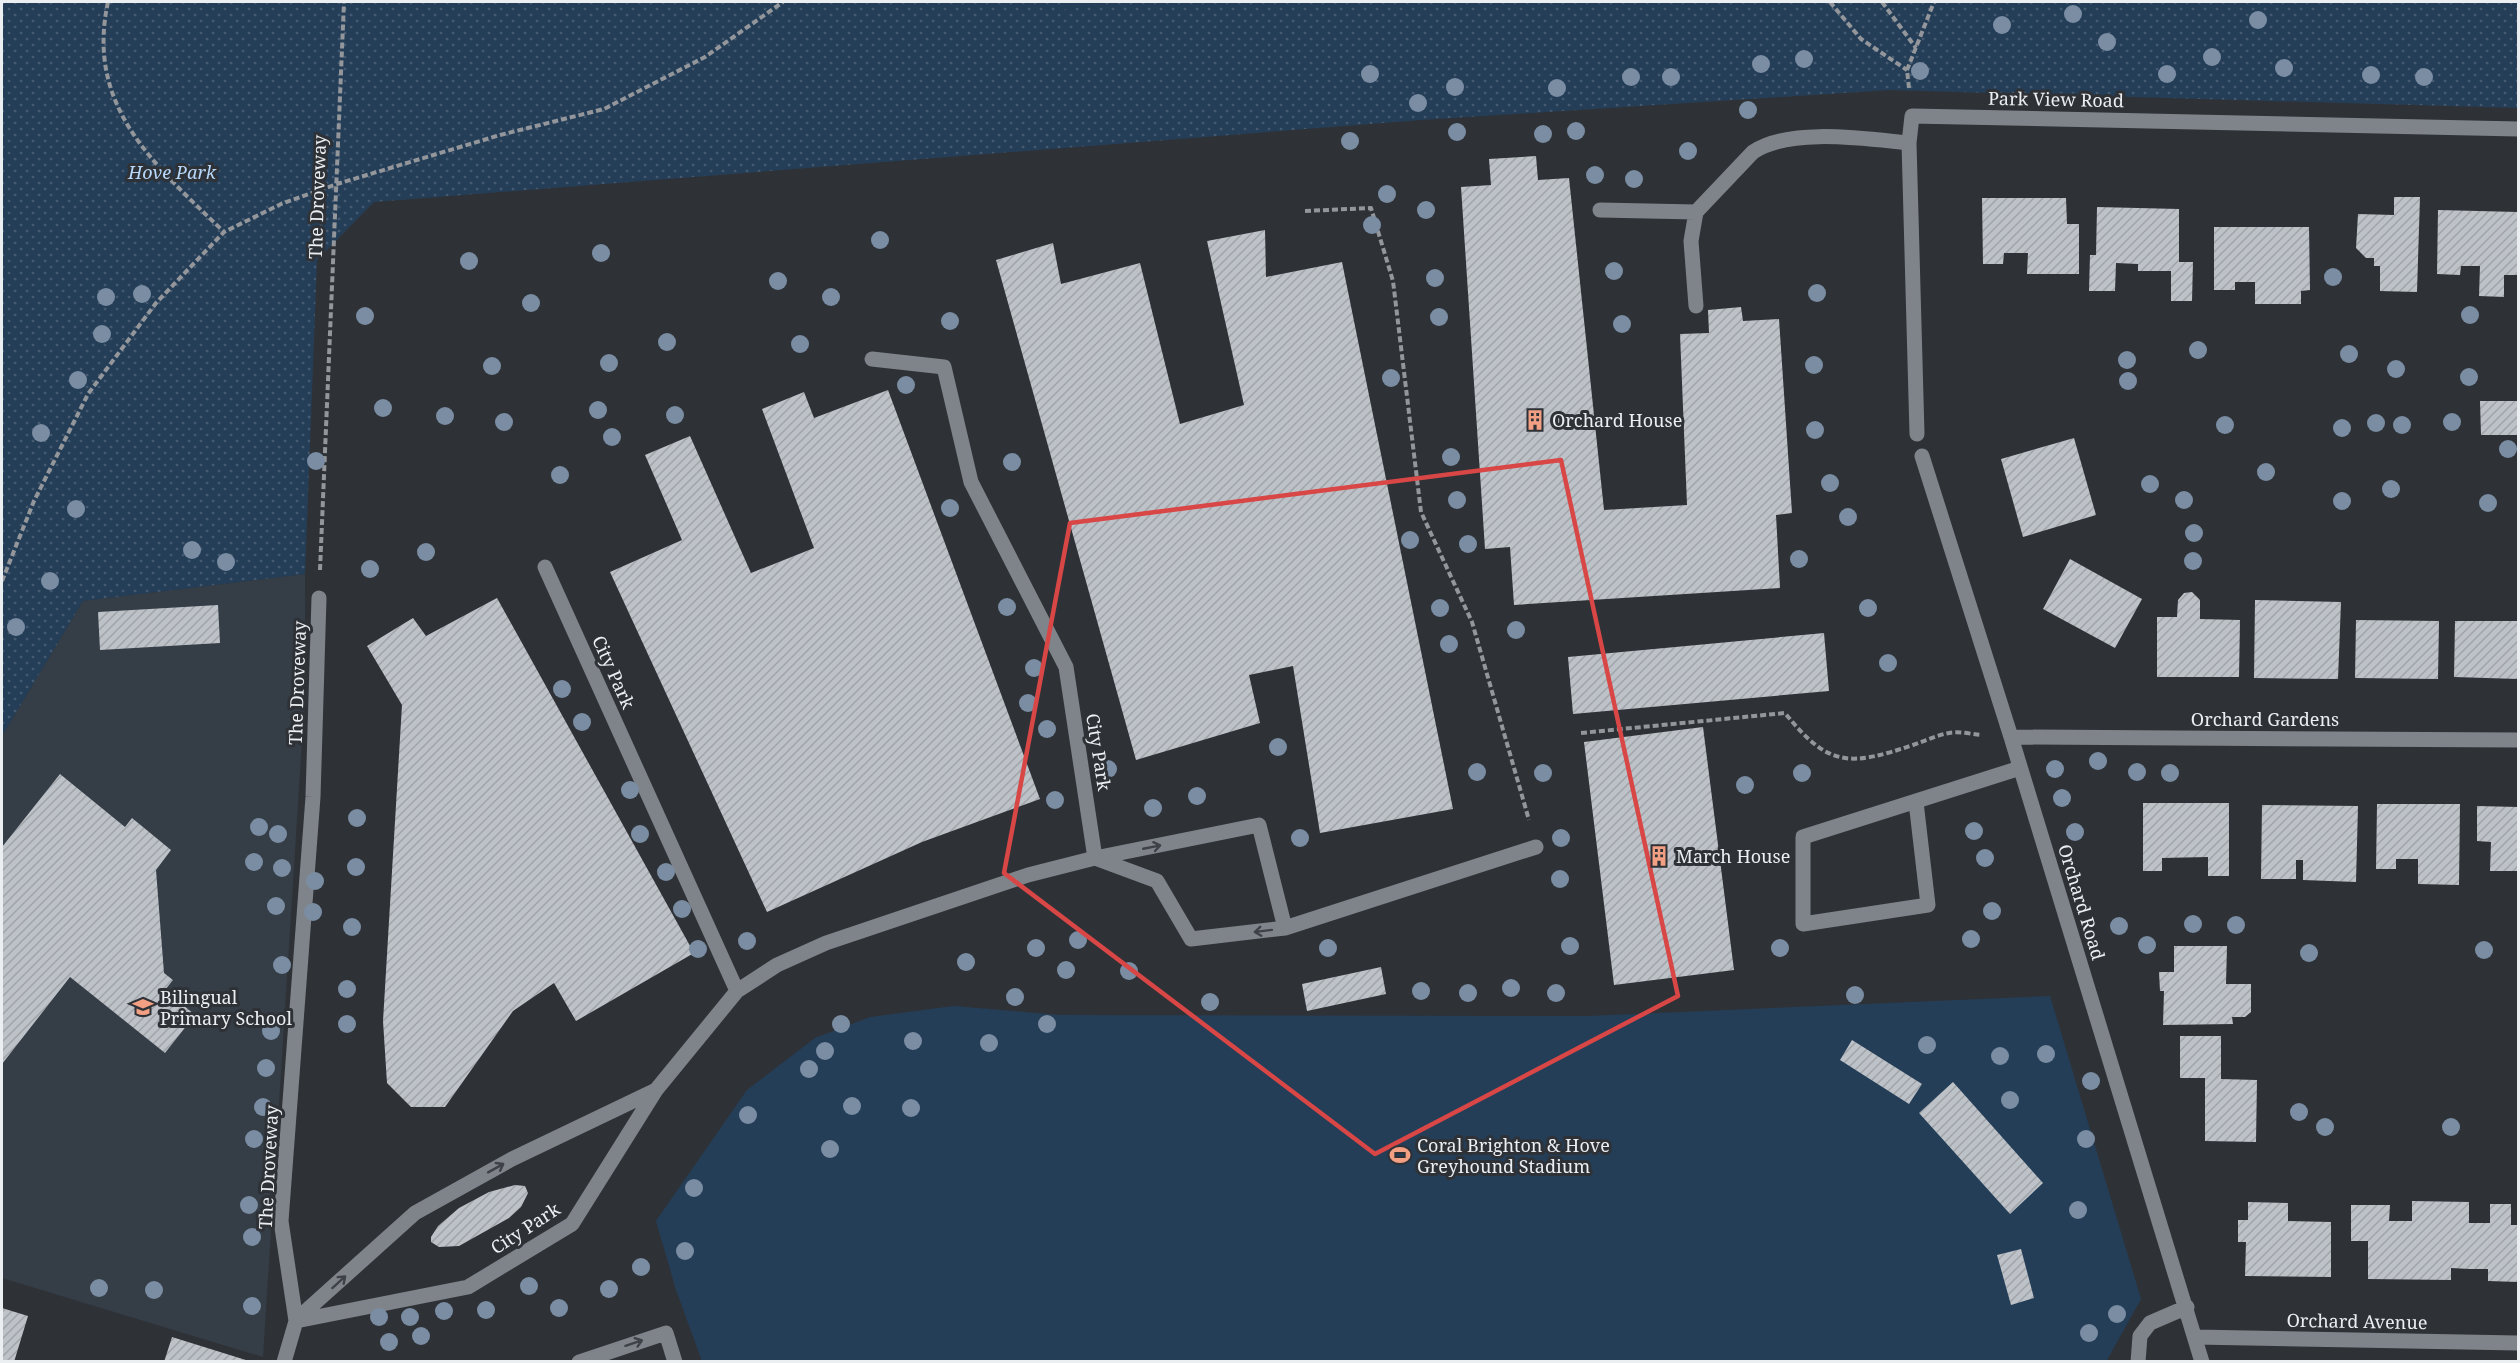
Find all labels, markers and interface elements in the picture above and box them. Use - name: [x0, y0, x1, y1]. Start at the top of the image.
- street label: Park View Road: [1988, 86, 2124, 112]
- street label: The Droveway: [303, 134, 331, 260]
- park label: Hove Park: [127, 160, 217, 184]
- building icon: Orchard House: [1523, 408, 1547, 432]
- place label: Orchard House: [1552, 408, 1682, 432]
- street label: The Droveway: [283, 620, 311, 746]
- street label: City Park: [587, 631, 641, 713]
- street label: Orchard Gardens: [2191, 707, 2339, 731]
- street label: City Park: [1081, 712, 1117, 793]
- one-way arrow: [1142, 841, 1162, 852]
- street label: Orchard Road: [2053, 841, 2111, 963]
- building icon: March House: [1647, 844, 1671, 868]
- place label: March House: [1676, 844, 1790, 868]
- one-way arrow: [1253, 925, 1273, 936]
- place label: Bilingual Primary School: [160, 985, 292, 1030]
- school or university icon: Bilingual Primary School: [131, 995, 155, 1019]
- street label: The Droveway: [253, 1104, 283, 1230]
- place label: Coral Brighton & Hove Greyhound Stadium: [1417, 1133, 1610, 1178]
- sports icon: Coral Brighton & Hove Greyhound Stadium: [1388, 1143, 1412, 1167]
- one-way arrow: [487, 1162, 504, 1174]
- street label: City Park: [486, 1196, 565, 1259]
- one-way arrow: [331, 1275, 346, 1289]
- street label: Orchard Avenue: [2286, 1308, 2428, 1334]
- one-way arrow: [624, 1337, 643, 1348]

